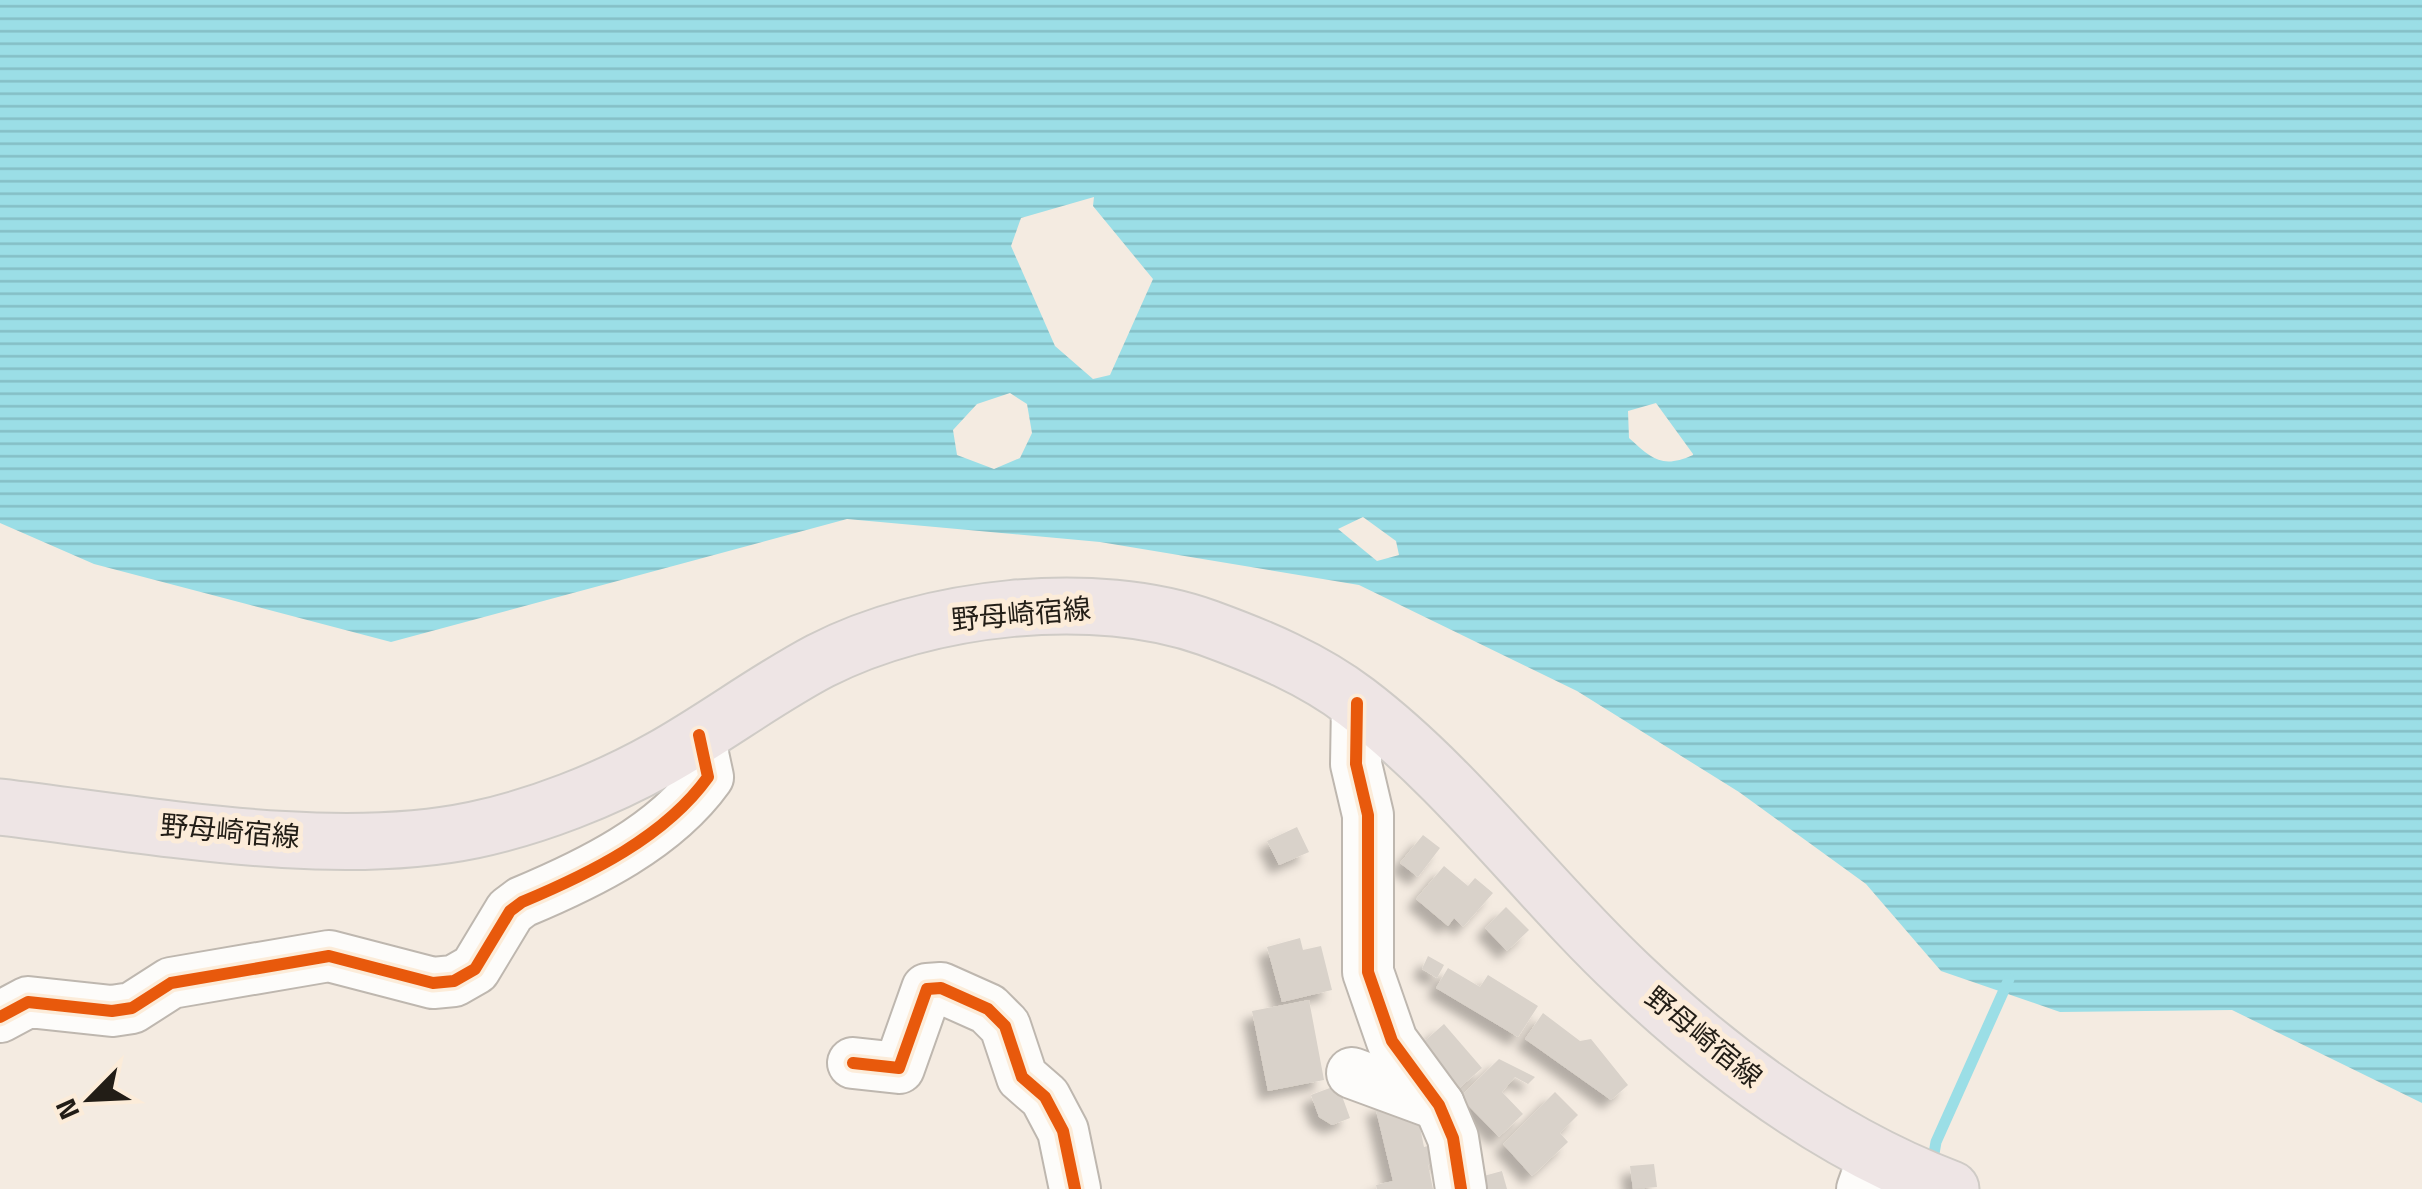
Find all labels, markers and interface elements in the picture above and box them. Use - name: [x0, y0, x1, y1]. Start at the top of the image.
- street label: 野母崎宿線: [949, 586, 1093, 641]
- street label: 野母崎宿線: [158, 803, 302, 858]
- street label: 野母崎宿線: [1636, 976, 1772, 1097]
- north arrow: [40, 1049, 140, 1149]
- text: N: [43, 1092, 90, 1127]

